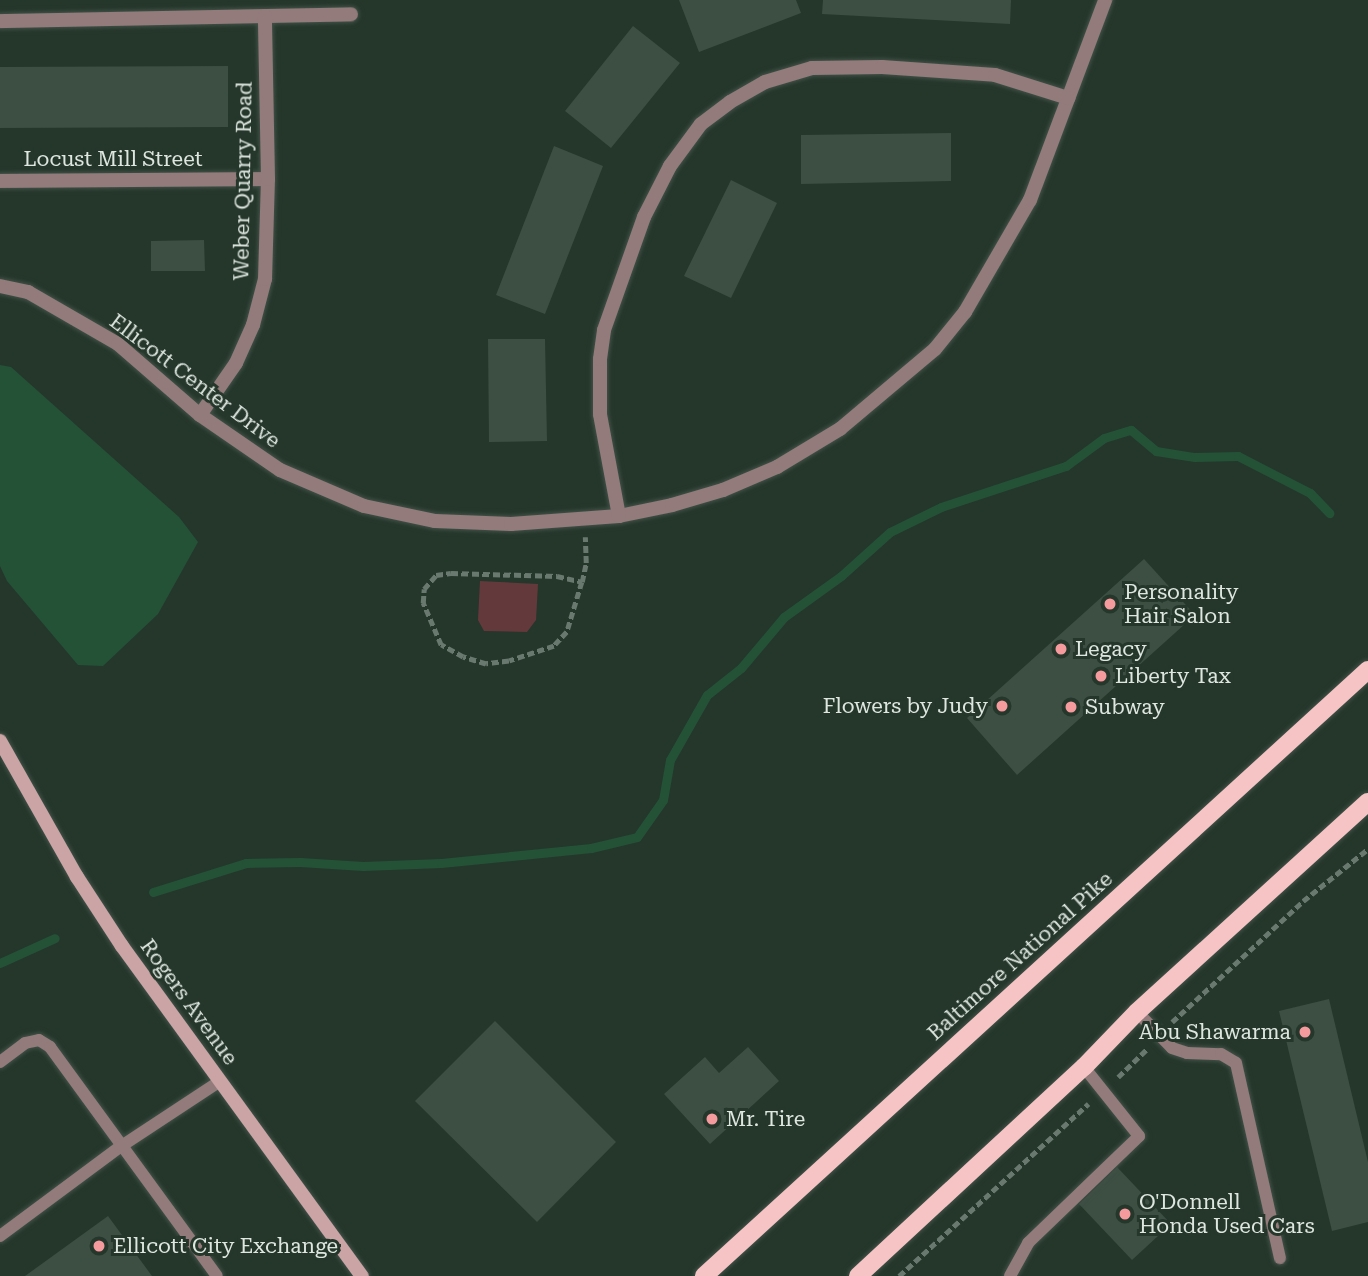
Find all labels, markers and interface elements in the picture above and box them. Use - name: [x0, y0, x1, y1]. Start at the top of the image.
- street label: Weber Quarry Road: [229, 81, 257, 281]
- street label: Locust Mill Street: [23, 146, 203, 172]
- street label: Ellicott Center Drive: [105, 309, 285, 453]
- place label: Personality Hair Salon: [1124, 579, 1239, 629]
- marker: Personality Hair Salon: [1102, 596, 1118, 612]
- place label: Legacy: [1075, 636, 1147, 662]
- marker: Legacy: [1053, 641, 1069, 657]
- place label: Liberty Tax: [1115, 663, 1231, 689]
- marker: Liberty Tax: [1093, 668, 1109, 684]
- place label: Flowers by Judy: [823, 693, 988, 719]
- place label: Subway: [1085, 694, 1165, 720]
- marker: Flowers by Judy: [994, 698, 1010, 714]
- marker: Subway: [1063, 699, 1079, 715]
- street label: Baltimore National Pike: [922, 866, 1118, 1046]
- street label: Rogers Avenue: [135, 934, 243, 1070]
- place label: Abu Shawarma: [1139, 1019, 1291, 1045]
- marker: Abu Shawarma: [1297, 1024, 1313, 1040]
- place label: Mr. Tire: [726, 1106, 805, 1132]
- marker: Mr. Tire: [704, 1111, 720, 1127]
- place label: O'Donnell Honda Used Cars: [1139, 1189, 1315, 1239]
- marker: O'Donnell Honda Used Cars: [1117, 1206, 1133, 1222]
- place label: Ellicott City Exchange: [113, 1233, 338, 1259]
- marker: Ellicott City Exchange: [91, 1238, 107, 1254]

